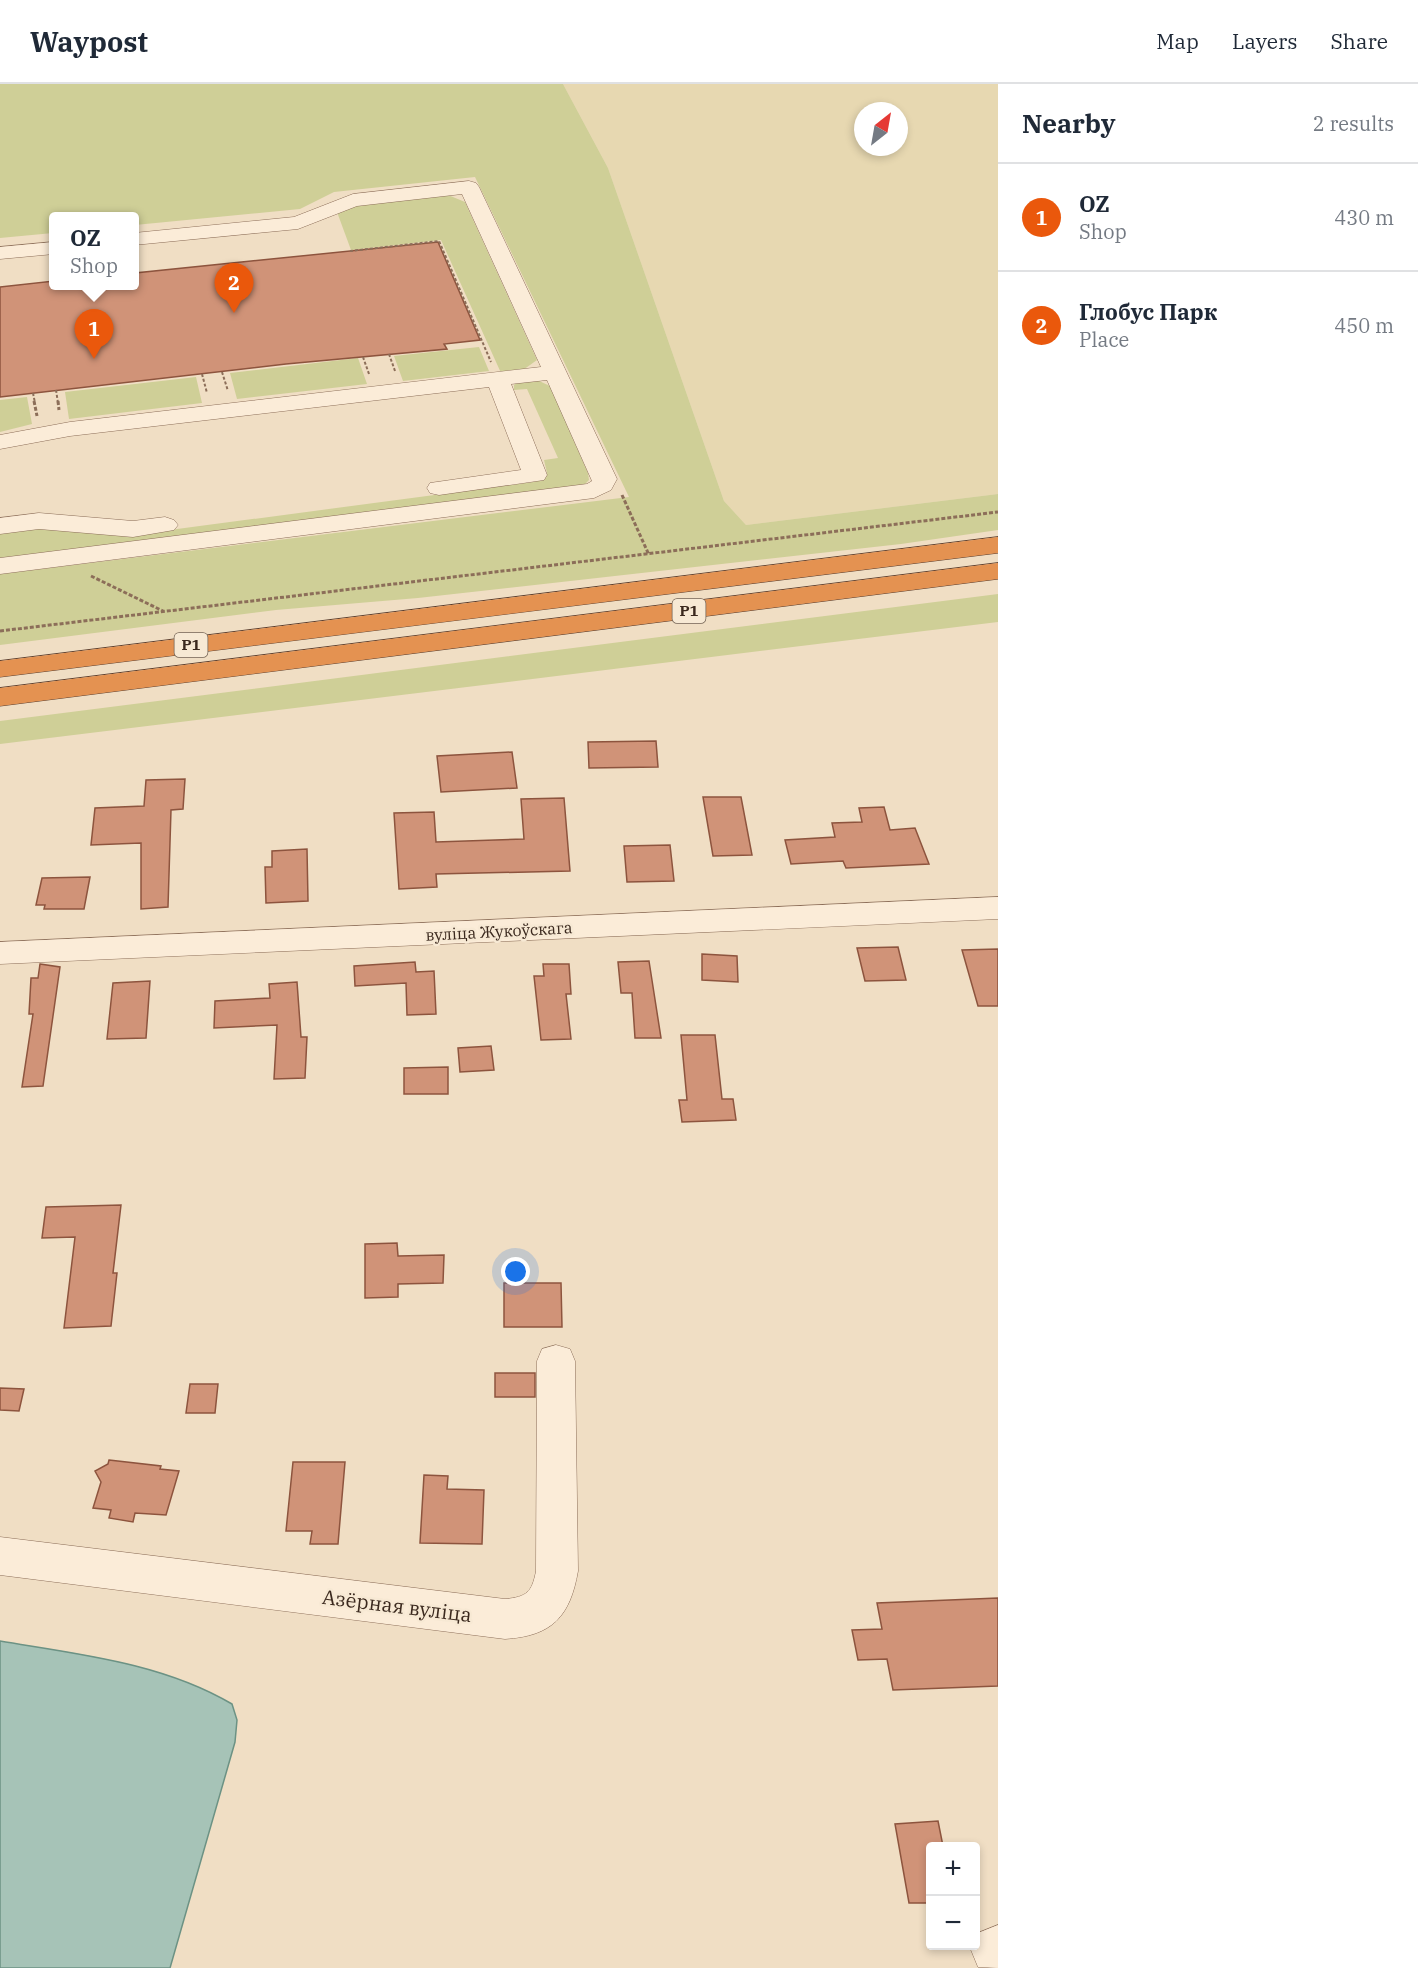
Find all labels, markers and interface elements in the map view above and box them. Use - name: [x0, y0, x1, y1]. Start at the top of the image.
- text: Waypost: [30, 23, 148, 60]
- text: Map: [1156, 27, 1199, 55]
- text: Layers: [1232, 27, 1298, 55]
- text: Share: [1331, 27, 1388, 55]
- north arrow: [854, 102, 908, 156]
- text: Nearby: [1022, 106, 1116, 140]
- text: 2 results: [1313, 110, 1394, 137]
- text: OZ: [1079, 189, 1110, 218]
- text: 1: [1036, 204, 1048, 231]
- text: 430 m: [1334, 204, 1394, 231]
- popup: [49, 212, 139, 290]
- text: Shop: [1079, 218, 1127, 245]
- text: OZ: [70, 223, 101, 252]
- text: Shop: [70, 252, 118, 279]
- pin: 2: [214, 264, 254, 313]
- text: Глобус Парк: [1079, 297, 1217, 326]
- pin: 1: [74, 310, 113, 359]
- text: 2: [1036, 312, 1048, 339]
- text: 450 m: [1334, 312, 1394, 339]
- text: Place: [1079, 326, 1129, 353]
- road number: Р1: [672, 599, 706, 623]
- road number: Р1: [174, 633, 207, 657]
- street label: вуліца Жукоўскага: [425, 917, 573, 945]
- your location: [501, 1257, 530, 1286]
- street label: Азёрная вуліца: [321, 1583, 473, 1628]
- map controls: [926, 1842, 980, 1950]
- button: +: [926, 1842, 980, 1896]
- button: −: [926, 1896, 980, 1950]

